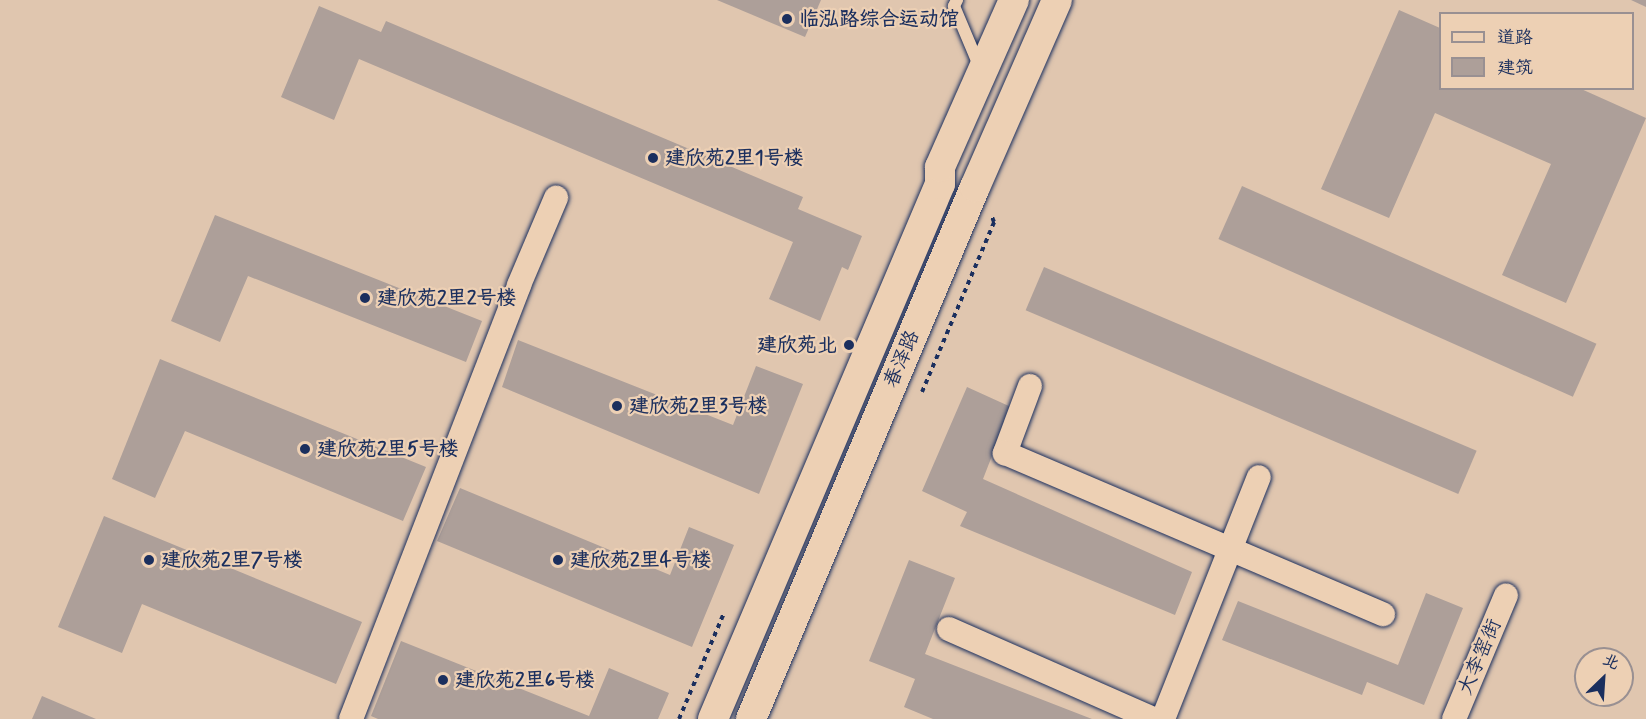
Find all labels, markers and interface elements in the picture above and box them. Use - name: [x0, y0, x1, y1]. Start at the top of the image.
- place label: 临泓路综合运动馆: [799, 7, 959, 31]
- marker: 临泓路综合运动馆: [780, 12, 794, 26]
- legend: [1439, 12, 1634, 90]
- text: 道路: [1497, 26, 1533, 50]
- text: 建筑: [1497, 56, 1533, 80]
- place label: 建欣苑2里1号楼: [665, 146, 804, 170]
- marker: 建欣苑2里1号楼: [646, 151, 660, 165]
- place label: 建欣苑2里2号楼: [377, 286, 517, 310]
- marker: 建欣苑2里2号楼: [358, 291, 372, 305]
- street label: 春泽路: [879, 327, 925, 391]
- place label: 建欣苑北: [757, 333, 837, 357]
- marker: 建欣苑北: [842, 338, 856, 352]
- place label: 建欣苑2里3号楼: [629, 394, 768, 418]
- marker: 建欣苑2里3号楼: [610, 399, 624, 413]
- place label: 建欣苑2里5号楼: [317, 437, 459, 461]
- marker: 建欣苑2里5号楼: [298, 442, 312, 456]
- place label: 建欣苑2里7号楼: [161, 548, 303, 572]
- place label: 建欣苑2里4号楼: [570, 548, 711, 572]
- marker: 建欣苑2里7号楼: [142, 553, 156, 567]
- marker: 建欣苑2里4号楼: [551, 553, 565, 567]
- street label: 大李窑街: [1453, 615, 1507, 699]
- north arrow: [1574, 647, 1634, 707]
- text: 北: [1599, 649, 1623, 675]
- place label: 建欣苑2里6号楼: [455, 668, 595, 692]
- marker: 建欣苑2里6号楼: [436, 673, 450, 687]

